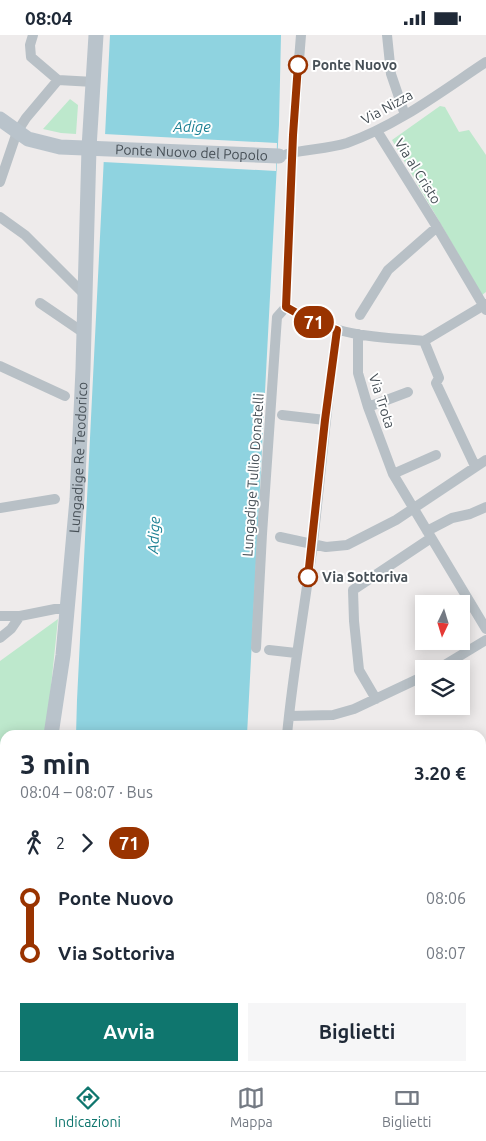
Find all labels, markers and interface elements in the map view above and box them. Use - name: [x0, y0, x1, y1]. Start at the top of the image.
- text: 08:04: [25, 7, 73, 29]
- marker: Ponte Nuovo: [288, 55, 308, 75]
- place label: Ponte Nuovo: [312, 57, 397, 73]
- street label: Via Nizza: [358, 86, 416, 128]
- water label: Adige: [172, 118, 211, 135]
- street label: Via al Cristo: [392, 135, 444, 207]
- street label: Ponte Nuovo del Popolo: [115, 141, 268, 164]
- line badge: 71: [292, 306, 336, 338]
- text: 71: [304, 312, 324, 332]
- street label: Via Trota: [366, 372, 398, 430]
- street label: Lungadige Re Teodorico: [66, 382, 90, 534]
- street label: Lungadige Tullio Donatelli: [239, 393, 267, 557]
- water label: Adige: [144, 515, 163, 555]
- marker: Via Sottoriva: [298, 567, 318, 587]
- place label: Via Sottoriva: [322, 569, 408, 585]
- north arrow: [415, 595, 470, 650]
- map controls: [415, 595, 470, 715]
- button: layers: [415, 660, 470, 715]
- text: 3 min: [20, 748, 91, 779]
- text: 3.20 €: [414, 762, 466, 784]
- text: 08:04 – 08:07 · Bus: [20, 783, 153, 801]
- icon: walk: [20, 829, 48, 857]
- icon: forward: [73, 829, 101, 857]
- text: 71: [119, 833, 139, 853]
- text: 2: [56, 834, 65, 852]
- text: Ponte Nuovo: [58, 887, 174, 909]
- text: 08:06: [426, 889, 466, 907]
- text: Via Sottoriva: [58, 942, 175, 964]
- text: 08:07: [426, 944, 466, 962]
- button: Avvia: [20, 1003, 238, 1061]
- button: Biglietti: [248, 1003, 466, 1061]
- tab: Indicazioni: [55, 1084, 121, 1130]
- tab: Mappa: [230, 1084, 273, 1130]
- tab: Biglietti: [382, 1084, 431, 1130]

